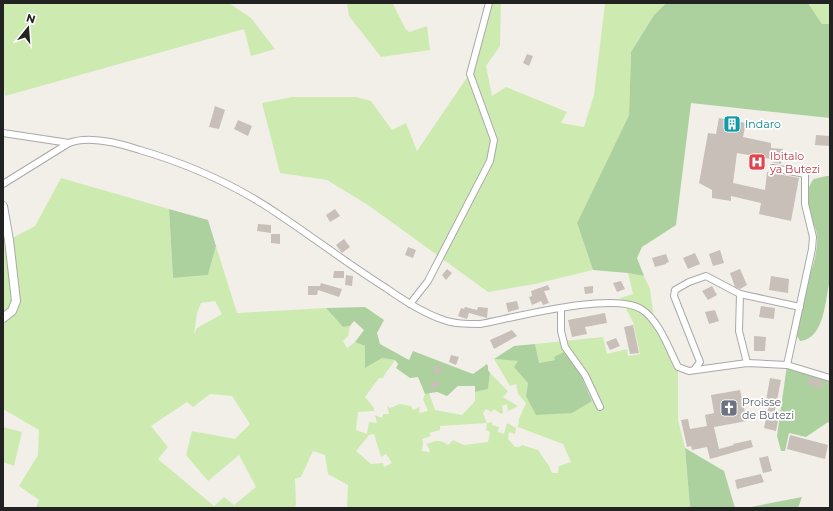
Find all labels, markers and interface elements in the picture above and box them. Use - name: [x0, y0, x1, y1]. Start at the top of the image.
- north arrow: [8, 8, 48, 48]
- text: N: [25, 10, 37, 26]
- building icon: Indaro: [722, 114, 742, 134]
- place label: Indaro: [745, 117, 781, 131]
- place label: Ibitalo ya Butezi: [769, 149, 820, 176]
- hospital icon: Ibitalo ya Butezi: [747, 152, 767, 172]
- place label: Proisse de Butezi: [742, 395, 794, 422]
- church icon: Proisse de Butezi: [719, 398, 739, 418]

